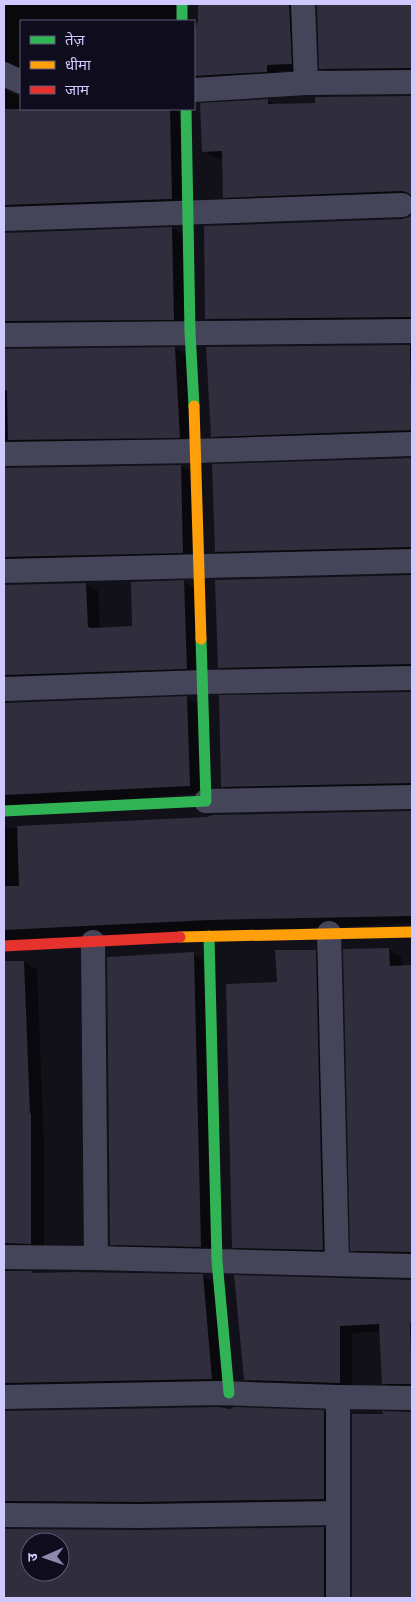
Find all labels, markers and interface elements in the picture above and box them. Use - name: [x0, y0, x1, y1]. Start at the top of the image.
- legend: [20, 20, 195, 110]
- text: तेज़: [65, 31, 86, 49]
- text: धीमा: [65, 56, 92, 74]
- text: जाम: [65, 81, 90, 99]
- north arrow: [20, 1532, 70, 1582]
- text: उ: [24, 1552, 41, 1562]

